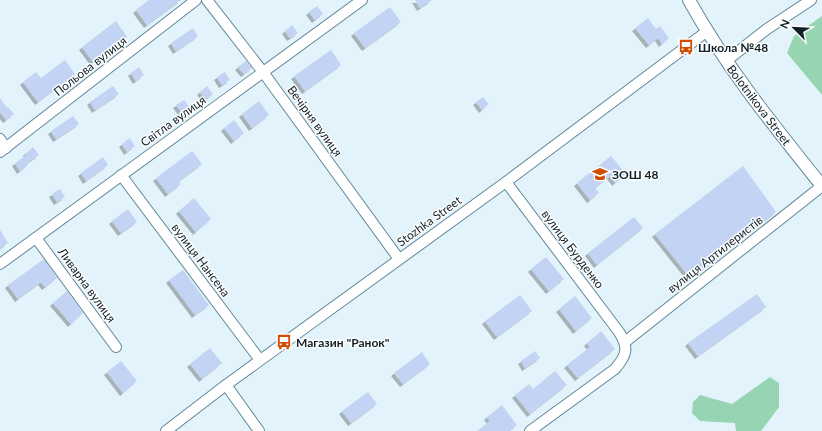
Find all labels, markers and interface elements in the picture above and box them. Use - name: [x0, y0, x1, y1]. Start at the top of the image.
- north arrow: [774, 8, 814, 48]
- text: N: [777, 17, 792, 30]
- street label: Польова вулиця: [51, 33, 129, 99]
- bus stop icon: Школа №48: [677, 38, 695, 56]
- place label: Школа №48: [698, 40, 768, 55]
- street label: Bolotnikova Street: [724, 62, 795, 149]
- street label: Вечірня вулиця: [284, 83, 346, 159]
- street label: Світла вулиця: [137, 92, 209, 150]
- school or university icon: ЗОШ 48: [591, 165, 609, 183]
- place label: ЗОШ 48: [612, 167, 659, 182]
- street label: Stozhka Street: [394, 192, 465, 249]
- street label: вулиця Бурденко: [539, 207, 608, 291]
- street label: вулиця Артилеристів: [664, 212, 766, 296]
- street label: вулиця Нансена: [169, 220, 233, 300]
- street label: Ливарна вулиця: [54, 244, 119, 325]
- bus stop icon: Магазин "Ранок": [275, 333, 293, 351]
- place label: Магазин "Ранок": [296, 335, 390, 350]

